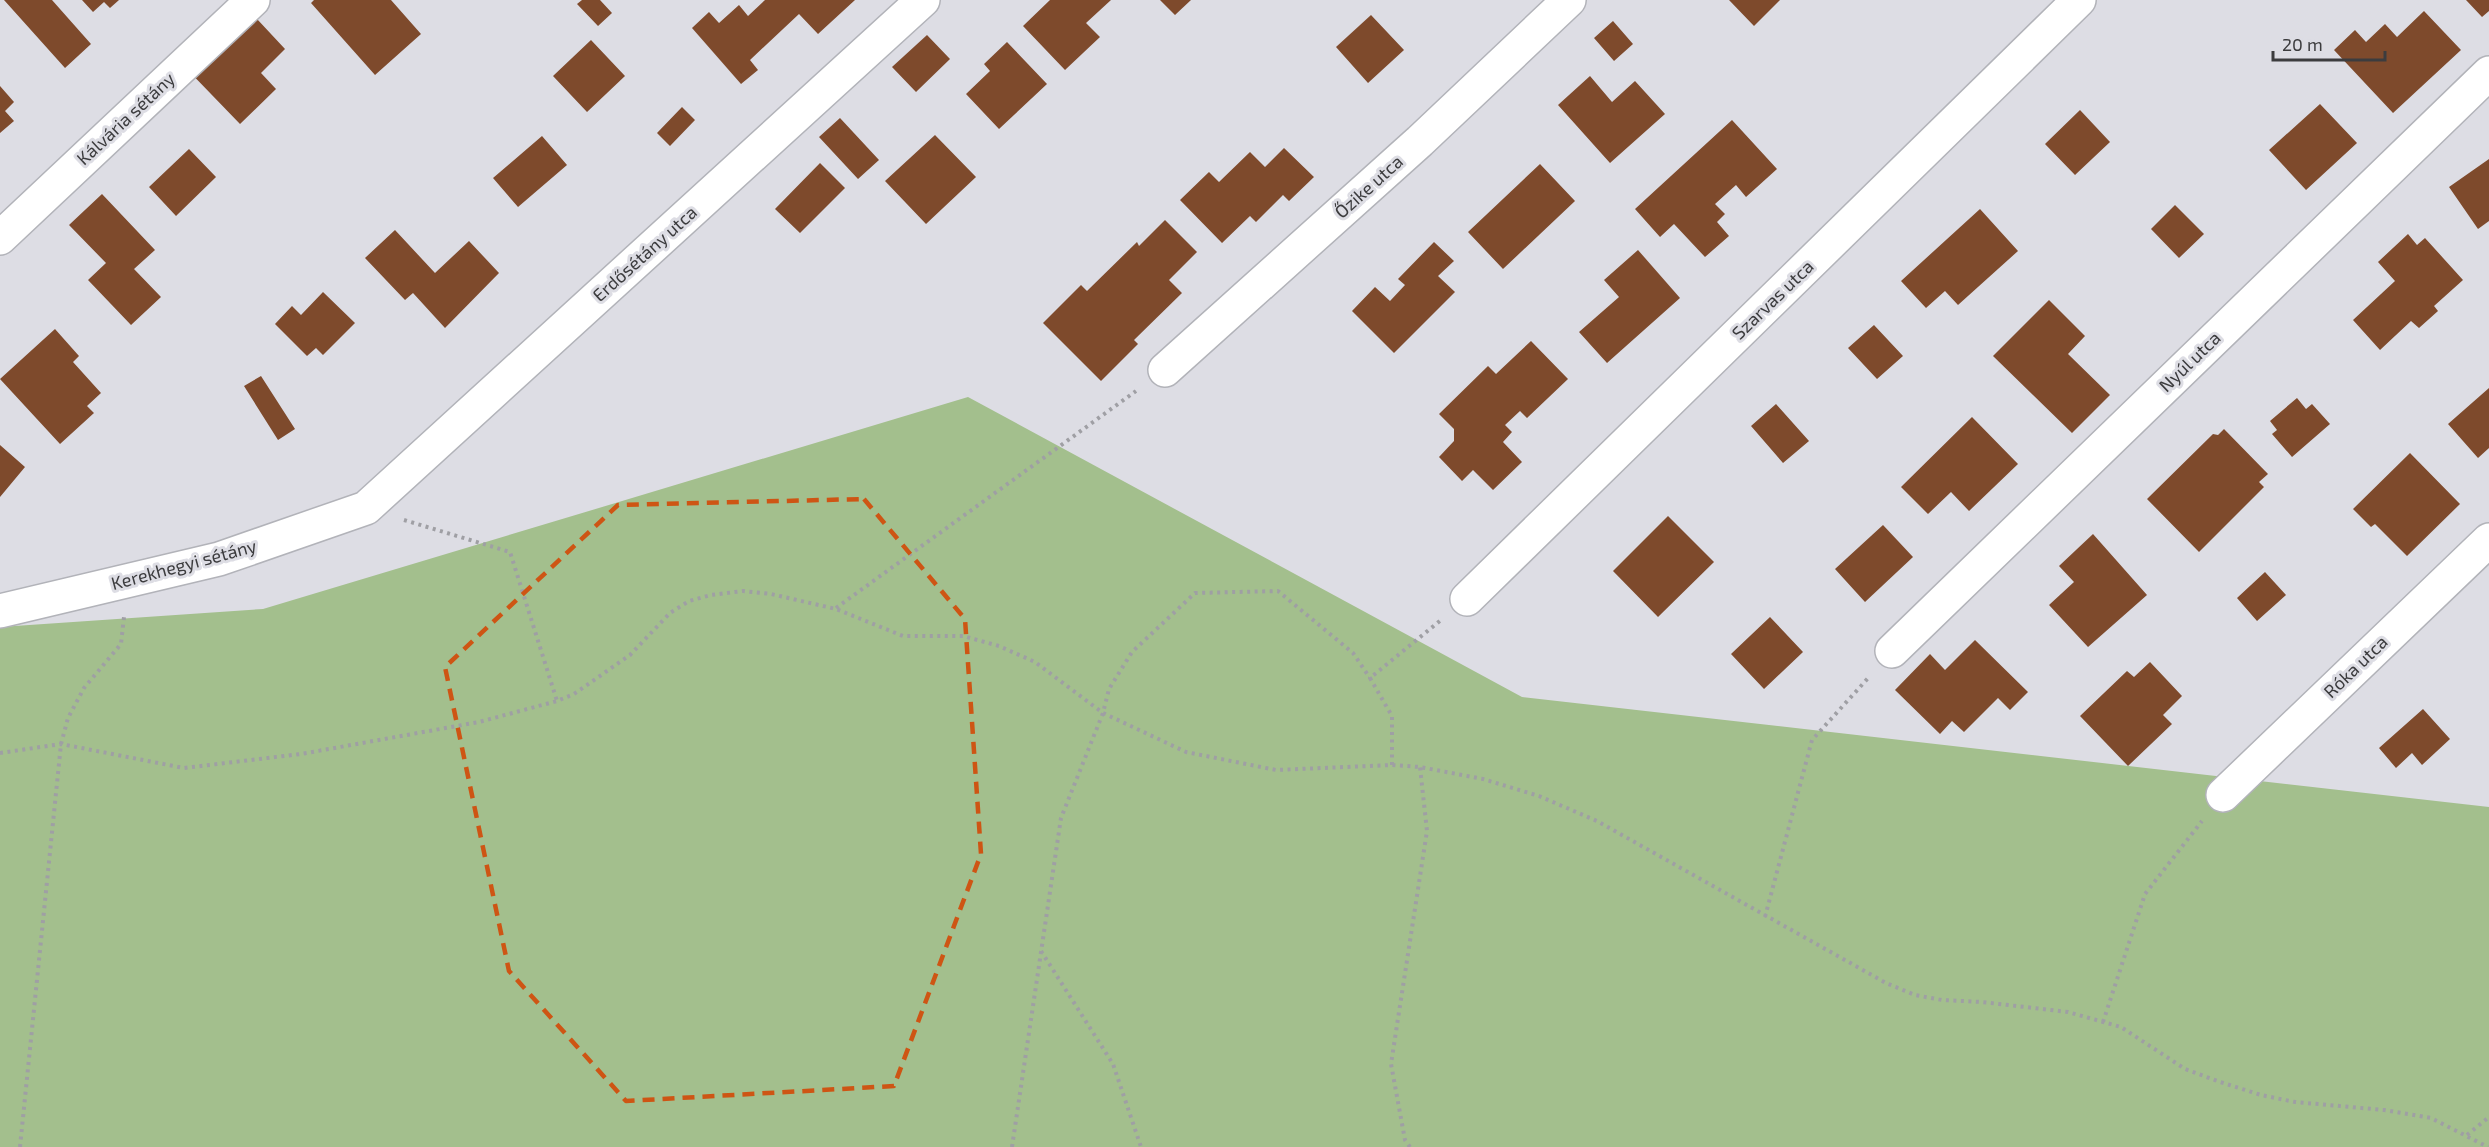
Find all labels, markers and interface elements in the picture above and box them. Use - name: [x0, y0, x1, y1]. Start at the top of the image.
- scale bar: [2273, 24, 2386, 62]
- text: 20 m: [2282, 33, 2323, 55]
- street label: Kálvária sétány: [72, 67, 179, 169]
- street label: Őzike utca: [1330, 150, 1407, 223]
- street label: Erdősétány utca: [588, 201, 701, 306]
- street label: Szarvas utca: [1727, 255, 1818, 344]
- street label: Nyúl utca: [2154, 327, 2225, 396]
- street label: Kerekhegyi sétány: [109, 534, 259, 594]
- street label: Róka utca: [2319, 631, 2392, 702]

